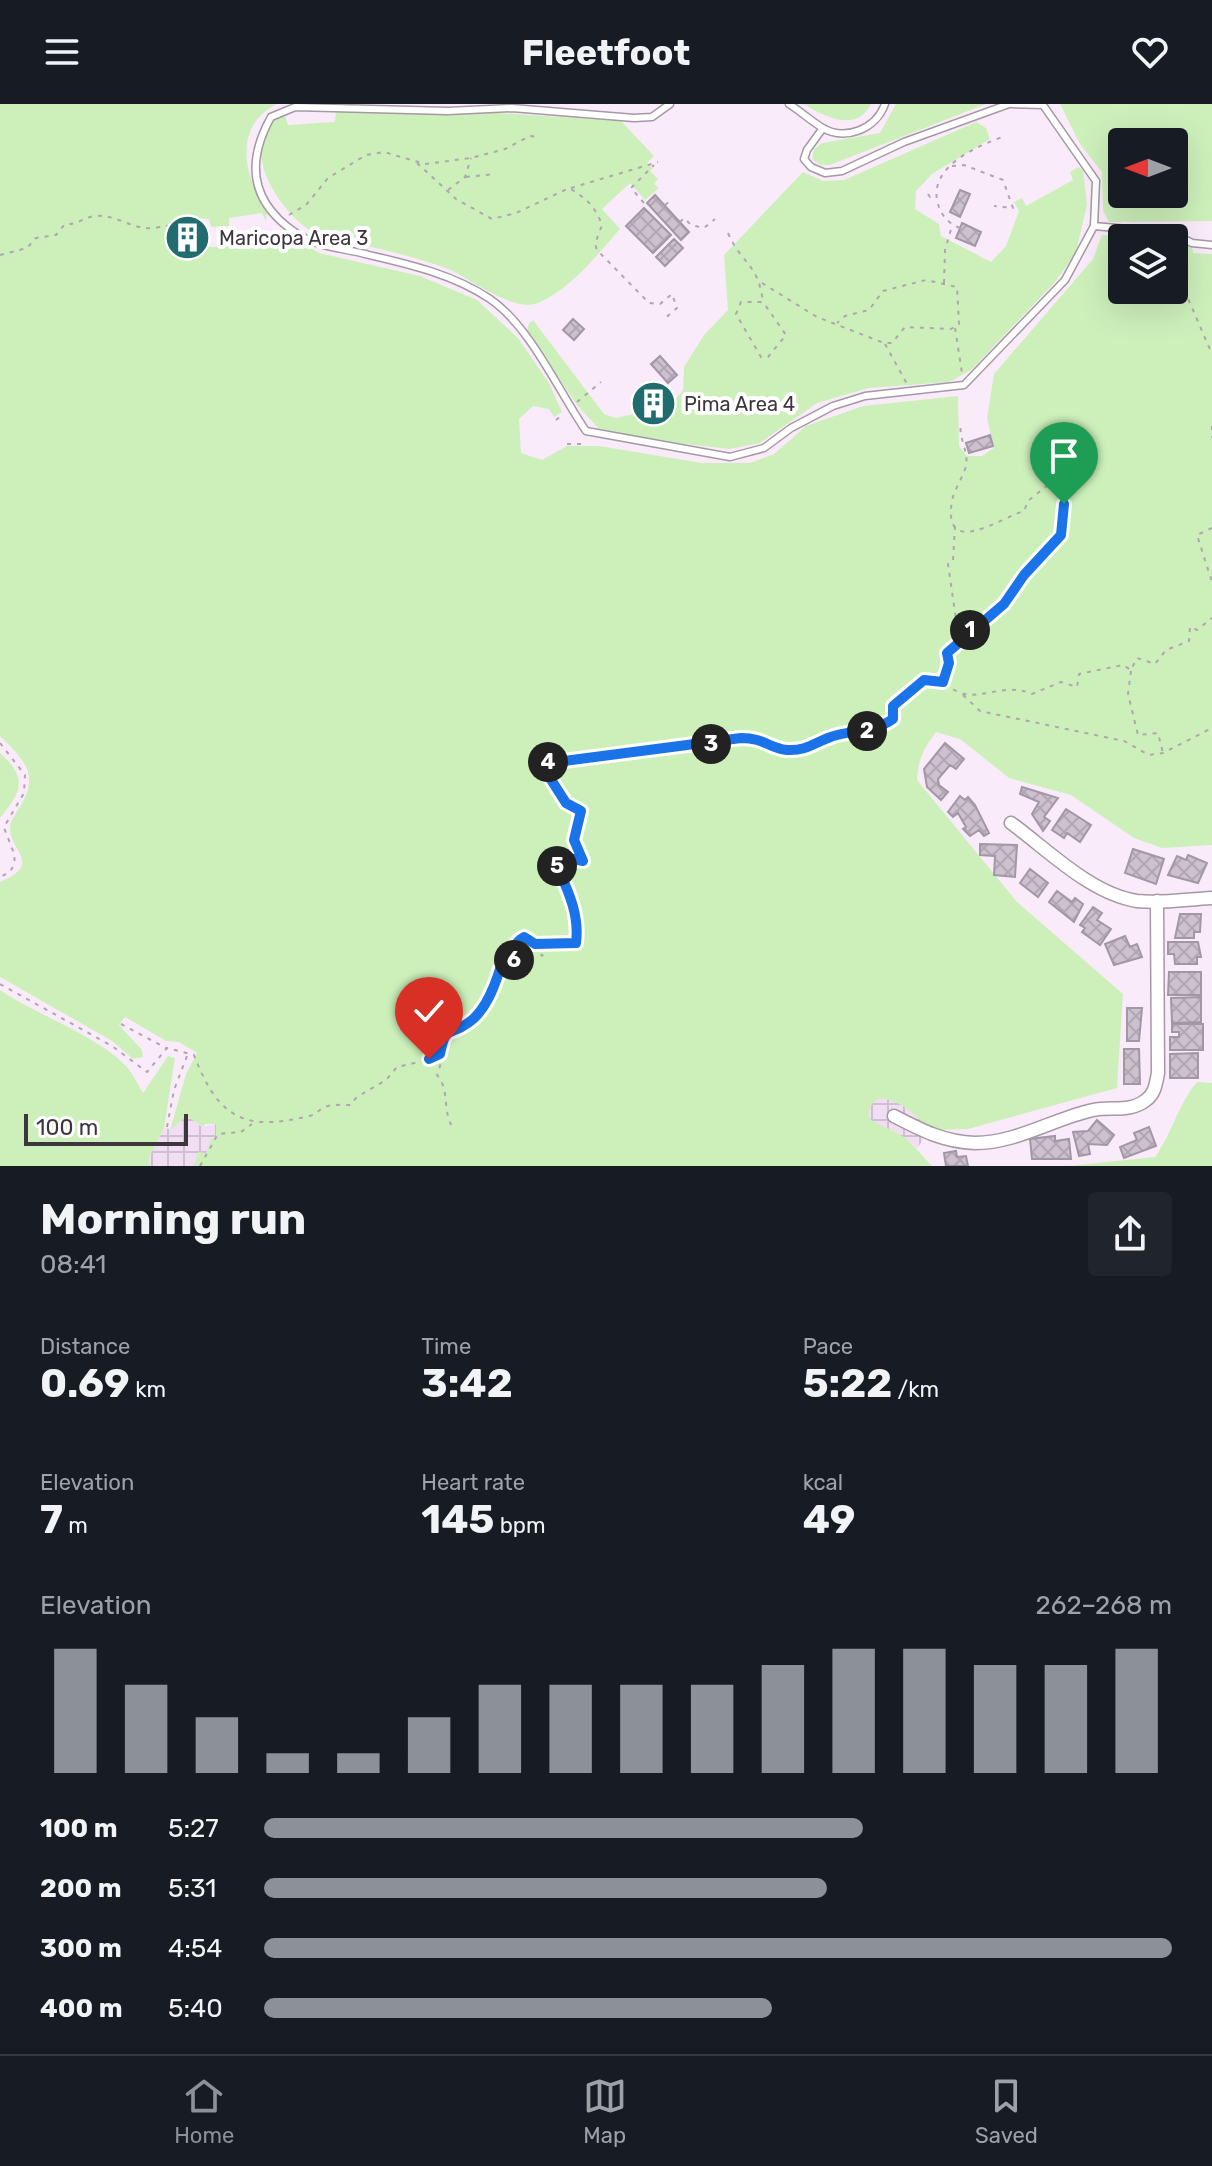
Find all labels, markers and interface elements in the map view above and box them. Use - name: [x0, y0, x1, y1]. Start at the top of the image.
- icon: menu: [40, 30, 84, 74]
- icon: heart: [1128, 30, 1172, 74]
- text: Fleetfoot: [522, 31, 690, 74]
- north arrow: [1108, 128, 1188, 208]
- map controls: [1108, 128, 1188, 304]
- building icon: Maricopa Area 3: [164, 214, 212, 262]
- button: layers: [1108, 224, 1188, 304]
- place label: Maricopa Area 3: [219, 226, 368, 250]
- building icon: Pima Area 4: [629, 380, 677, 428]
- place label: Pima Area 4: [684, 392, 795, 416]
- pin: [1030, 422, 1098, 504]
- icon: arrive: [1042, 434, 1086, 478]
- pin: 1: [950, 610, 990, 650]
- text: 1: [965, 616, 975, 643]
- pin: 2: [847, 711, 887, 751]
- text: 2: [860, 717, 874, 744]
- pin: 3: [691, 724, 731, 764]
- text: 3: [704, 730, 718, 757]
- pin: 4: [528, 742, 568, 782]
- text: 4: [540, 748, 556, 775]
- pin: 5: [537, 846, 577, 886]
- text: 5: [550, 852, 564, 879]
- pin: 6: [494, 940, 534, 980]
- text: 6: [507, 946, 521, 973]
- pin: [395, 977, 463, 1059]
- icon: check: [407, 989, 451, 1033]
- scale bar: [24, 1110, 188, 1146]
- text: 100 m: [36, 1114, 98, 1141]
- button: share: [1088, 1192, 1172, 1276]
- text: Morning run: [40, 1193, 306, 1245]
- text: 08:41: [40, 1249, 106, 1280]
- text: Distance: [40, 1333, 130, 1360]
- text: Time: [421, 1333, 471, 1360]
- text: Pace: [803, 1333, 853, 1360]
- text: 0.69: [40, 1360, 130, 1407]
- text: 3:42: [421, 1360, 513, 1407]
- text: 5:22: [803, 1360, 892, 1407]
- text: km: [130, 1376, 166, 1403]
- text: /km: [892, 1376, 939, 1403]
- text: Elevation: [40, 1469, 134, 1496]
- text: Heart rate: [421, 1469, 525, 1496]
- text: kcal: [803, 1469, 843, 1496]
- text: 7: [40, 1496, 63, 1543]
- text: 145: [421, 1496, 494, 1543]
- text: 49: [803, 1496, 855, 1543]
- text: m: [63, 1512, 88, 1539]
- text: bpm: [494, 1512, 546, 1539]
- text: Elevation: [40, 1590, 151, 1621]
- text: 262–268 m: [1036, 1590, 1172, 1621]
- text: 100 m: [40, 1813, 118, 1844]
- text: 5:27: [168, 1813, 219, 1844]
- text: 200 m: [40, 1873, 122, 1904]
- text: 5:31: [168, 1873, 216, 1904]
- text: 300 m: [40, 1933, 122, 1964]
- text: 4:54: [168, 1933, 222, 1964]
- text: 400 m: [40, 1993, 122, 2024]
- text: 5:40: [168, 1993, 223, 2024]
- tab: Home: [174, 2074, 234, 2149]
- tab: Map: [583, 2074, 627, 2149]
- tab: Saved: [975, 2074, 1038, 2149]

